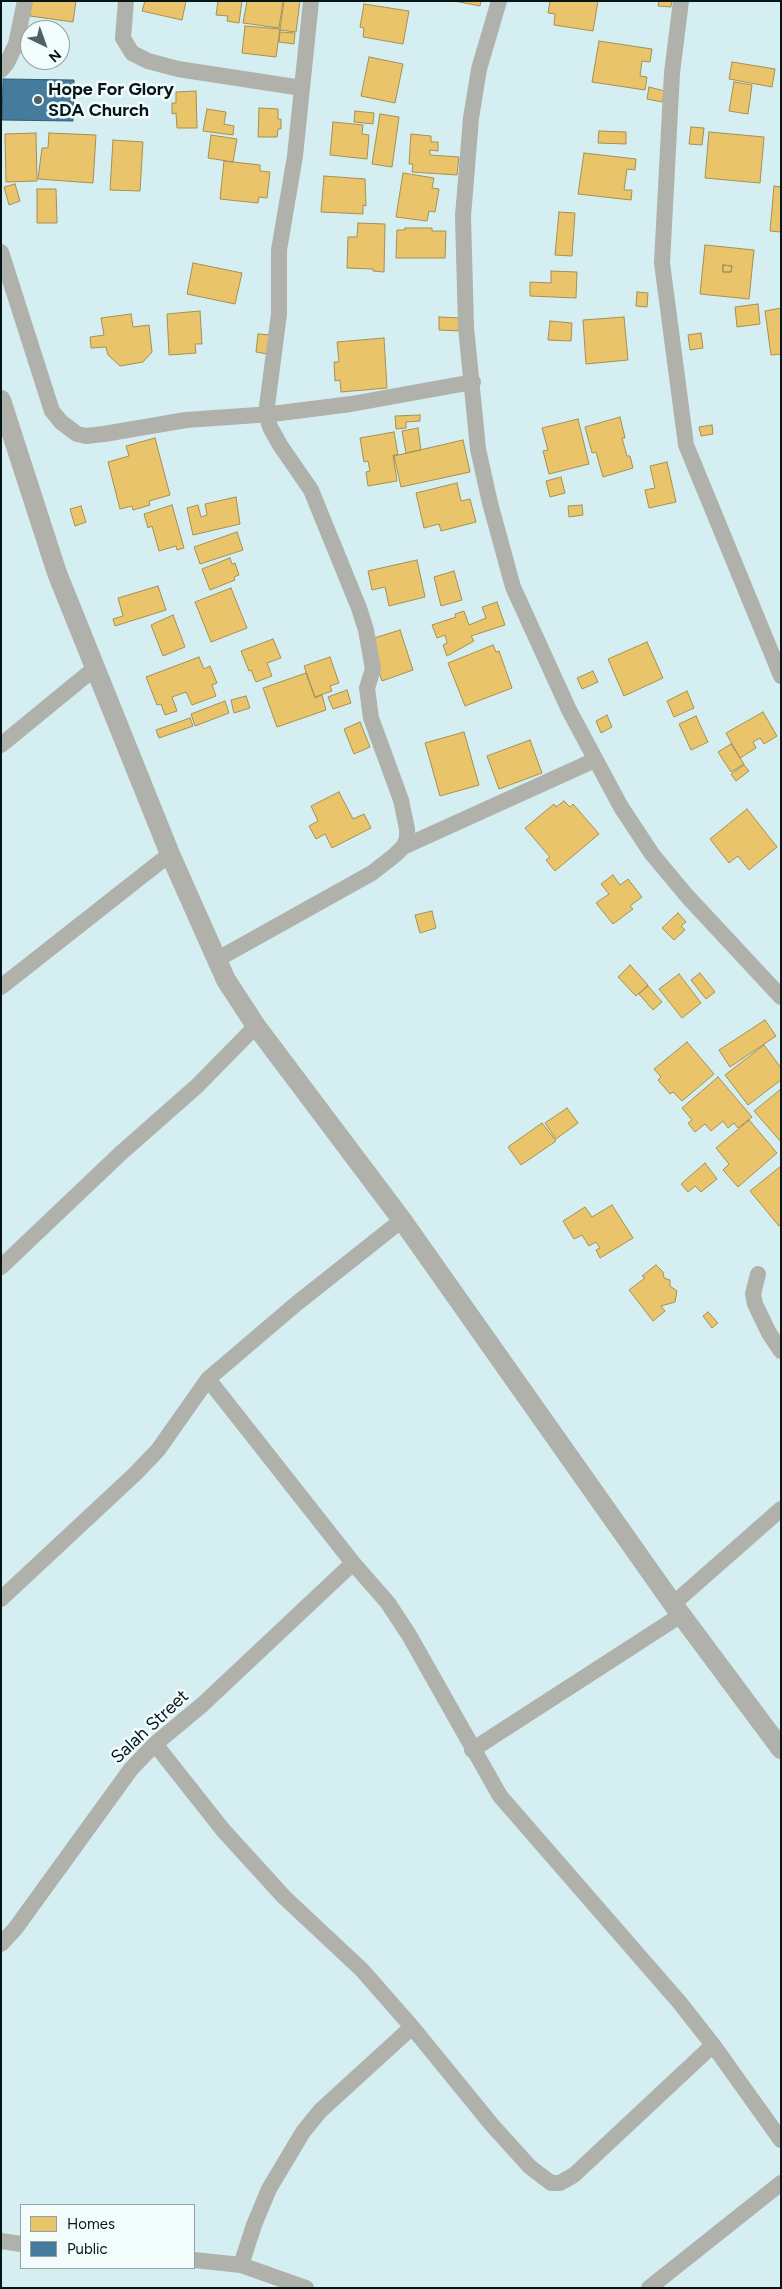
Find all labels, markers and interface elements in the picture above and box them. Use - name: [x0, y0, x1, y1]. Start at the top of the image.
- north arrow: [20, 20, 70, 70]
- text: N: [45, 46, 64, 66]
- place label: Hope For Glory SDA Church: [48, 79, 174, 122]
- marker: Hope For Glory SDA Church: [32, 94, 44, 106]
- street label: Salah Street: [107, 1686, 193, 1768]
- legend: [20, 2204, 195, 2269]
- text: Homes: [67, 2215, 115, 2233]
- text: Public: [67, 2240, 108, 2258]

